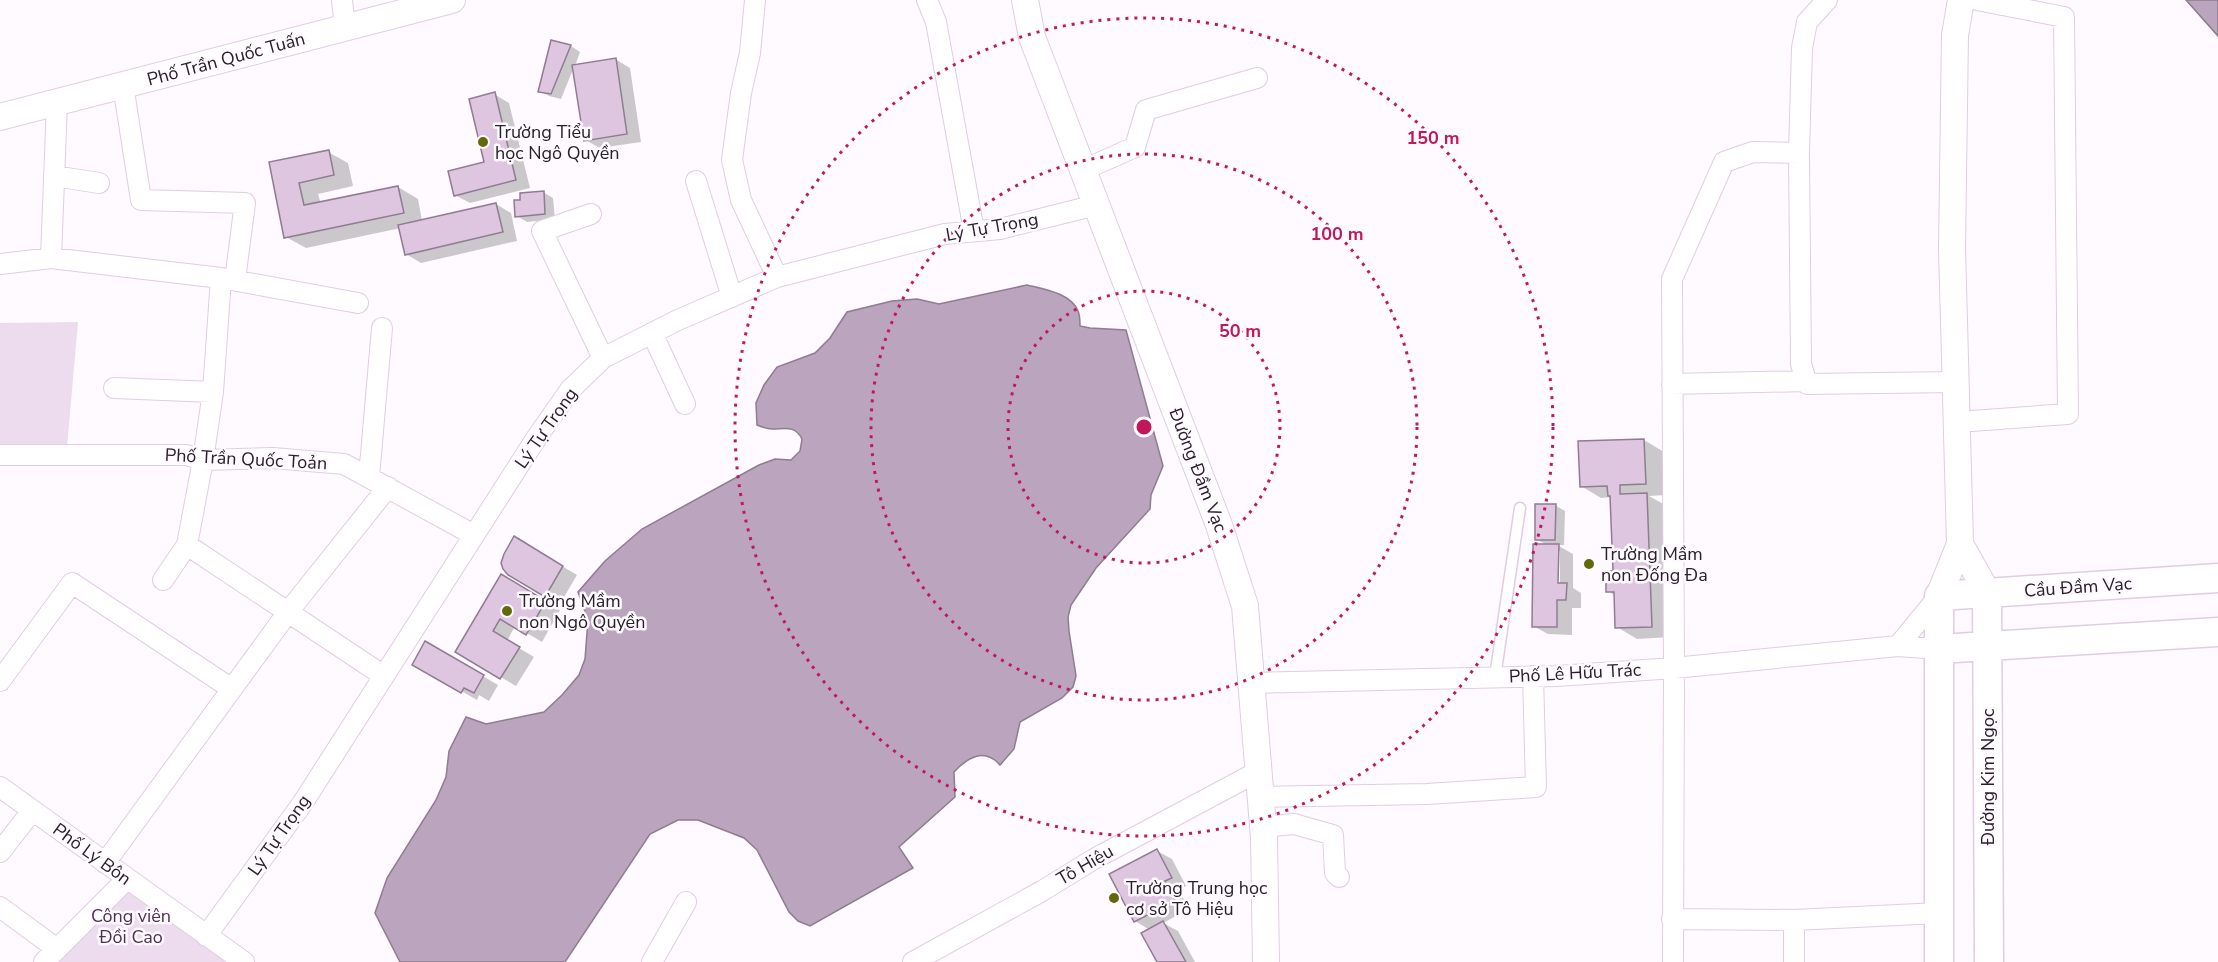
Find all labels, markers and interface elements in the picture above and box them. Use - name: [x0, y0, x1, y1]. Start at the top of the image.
- street label: Phố Trần Quốc Tuấn: [144, 26, 308, 92]
- place label: Trường Tiểu học Ngô Quyền: [495, 120, 620, 165]
- text: 150 m: [1406, 126, 1460, 150]
- marker: Trường Tiểu học Ngô Quyền: [476, 135, 490, 149]
- street label: Lý Tự Trọng: [944, 207, 1040, 247]
- text: 100 m: [1310, 222, 1364, 246]
- text: 50 m: [1219, 319, 1261, 343]
- street label: Lý Tự Trọng: [509, 383, 583, 473]
- street label: Đường Đầm Vạc: [1163, 404, 1233, 535]
- centre of rings: [1134, 417, 1154, 437]
- street label: Phố Trần Quốc Toản: [164, 443, 328, 475]
- place label: Trường Mầm non Đống Đa: [1601, 542, 1708, 587]
- marker: Trường Mầm non Đống Đa: [1582, 557, 1596, 571]
- street label: Cầu Đầm Vạc: [2023, 571, 2133, 603]
- place label: Trường Mầm non Ngô Quyền: [519, 589, 645, 634]
- marker: Trường Mầm non Ngô Quyền: [500, 604, 514, 618]
- street label: Phố Lê Hữu Trác: [1508, 658, 1642, 688]
- street label: Đường Kim Ngọc: [1976, 709, 2000, 846]
- street label: Lý Tự Trọng: [242, 790, 316, 880]
- street label: Phố Lý Bôn: [48, 817, 136, 891]
- street label: Tô Hiệu: [1052, 839, 1118, 891]
- place label: Trường Trung học cơ sở Tô Hiệu: [1126, 876, 1267, 921]
- marker: Trường Trung học cơ sở Tô Hiệu: [1107, 891, 1121, 905]
- park label: Công viên Đồi Cao: [91, 904, 171, 949]

